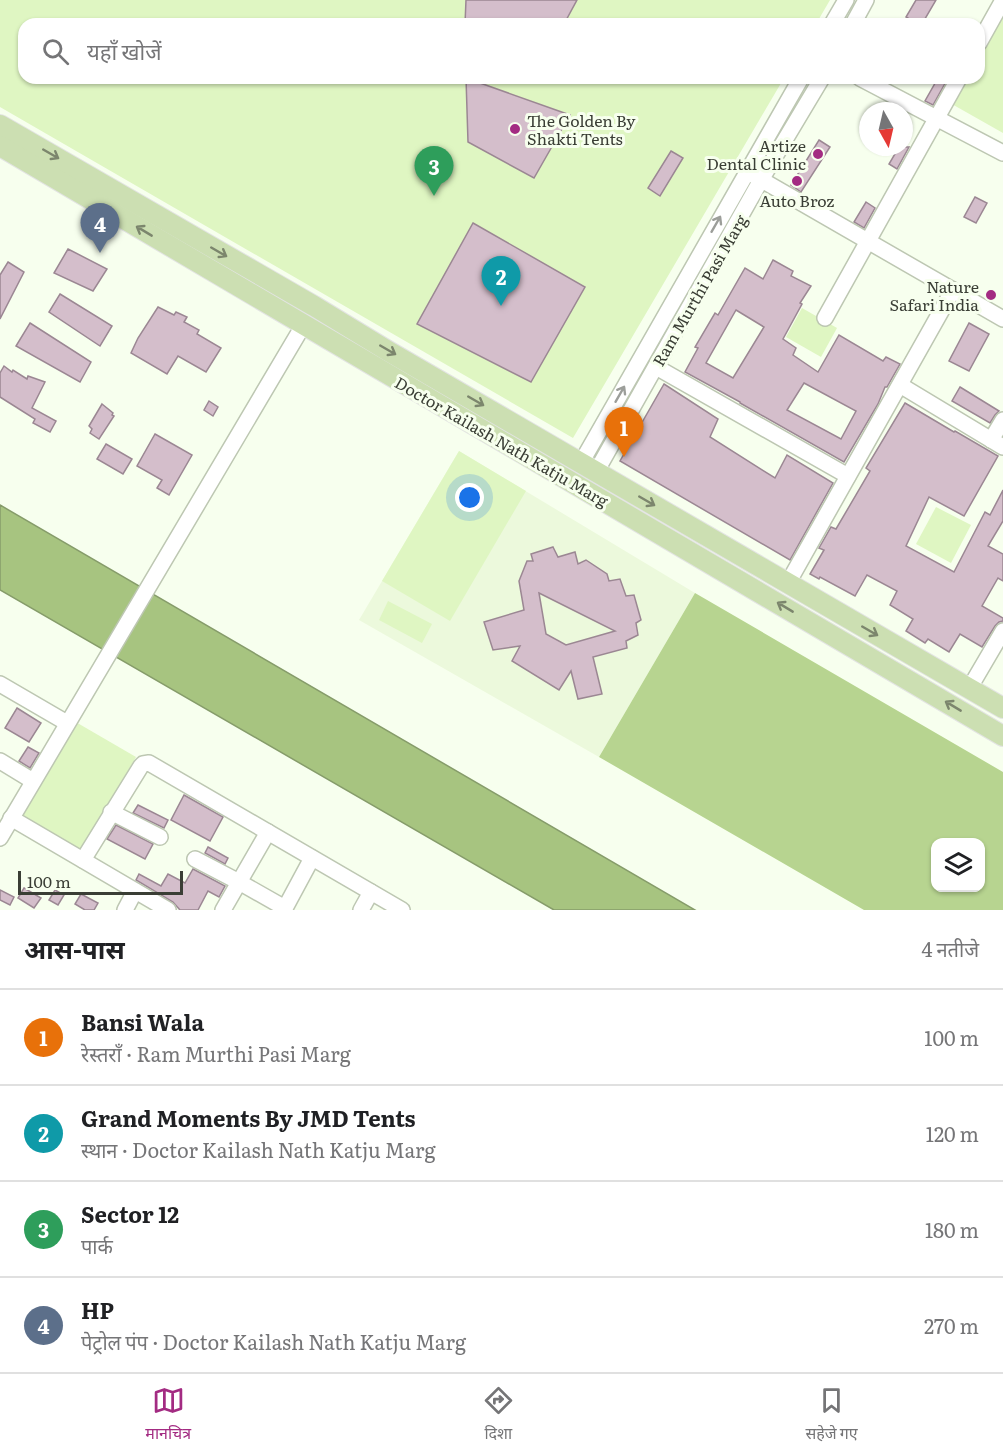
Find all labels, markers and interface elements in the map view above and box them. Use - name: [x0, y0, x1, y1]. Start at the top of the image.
- search box: [18, 18, 985, 84]
- text: यहाँ खोजें: [87, 34, 162, 67]
- icon: search: [39, 35, 72, 68]
- north arrow: [859, 102, 913, 156]
- place label: The Golden By Shakti Tents: [527, 108, 636, 150]
- marker: The Golden By Shakti Tents: [508, 122, 522, 136]
- place label: Artize Dental Clinic: [706, 133, 806, 175]
- pin: 3: [414, 146, 454, 196]
- marker: Artize Dental Clinic: [811, 147, 825, 161]
- one-way arrow: [42, 149, 59, 161]
- marker: Auto Broz: [790, 174, 804, 188]
- place label: Auto Broz: [760, 188, 835, 212]
- pin: 4: [80, 204, 120, 253]
- street label: Ram Murthi Pasi Marg: [646, 210, 752, 370]
- one-way arrow: [710, 216, 722, 233]
- one-way arrow: [136, 224, 153, 236]
- one-way arrow: [210, 247, 228, 258]
- pin: 2: [482, 256, 520, 306]
- place label: Nature Safari India: [890, 274, 979, 316]
- marker: Nature Safari India: [984, 288, 998, 302]
- one-way arrow: [379, 345, 396, 357]
- street label: Doctor Kailash Nath Katju Marg: [391, 370, 613, 512]
- one-way arrow: [614, 386, 626, 403]
- one-way arrow: [467, 396, 484, 408]
- pin: 1: [604, 408, 644, 457]
- your location: [455, 483, 484, 512]
- one-way arrow: [638, 496, 655, 508]
- one-way arrow: [777, 601, 794, 613]
- one-way arrow: [861, 625, 878, 637]
- one-way arrow: [945, 700, 962, 712]
- map controls: [931, 838, 985, 892]
- button: layers: [931, 838, 985, 892]
- scale bar: [18, 868, 183, 896]
- text: 100 m: [27, 869, 71, 893]
- text: आस-पास: [24, 928, 125, 967]
- text: 4 नतीजे: [921, 933, 979, 963]
- text: Bansi Wala: [81, 1005, 204, 1038]
- text: 1: [39, 1022, 48, 1052]
- text: 100 m: [924, 1022, 979, 1052]
- text: रेस्तराँ · Ram Murthi Pasi Marg: [81, 1038, 351, 1068]
- text: Grand Moments By JMD Tents: [81, 1101, 415, 1134]
- text: 2: [38, 1118, 49, 1148]
- text: 120 m: [926, 1118, 979, 1148]
- text: स्थान · Doctor Kailash Nath Katju Marg: [81, 1134, 436, 1164]
- text: Sector 12: [81, 1197, 179, 1230]
- text: 3: [38, 1214, 49, 1244]
- text: 180 m: [925, 1214, 979, 1244]
- text: पार्क: [81, 1230, 113, 1260]
- text: HP: [81, 1293, 114, 1326]
- text: 4: [37, 1310, 50, 1340]
- text: 270 m: [924, 1310, 979, 1340]
- text: पेट्रोल पंप · Doctor Kailash Nath Katju Marg: [81, 1326, 466, 1356]
- tab: मानचित्र: [145, 1384, 191, 1446]
- tab: दिशा: [482, 1384, 515, 1446]
- tab: सहेजे गए: [805, 1384, 858, 1446]

